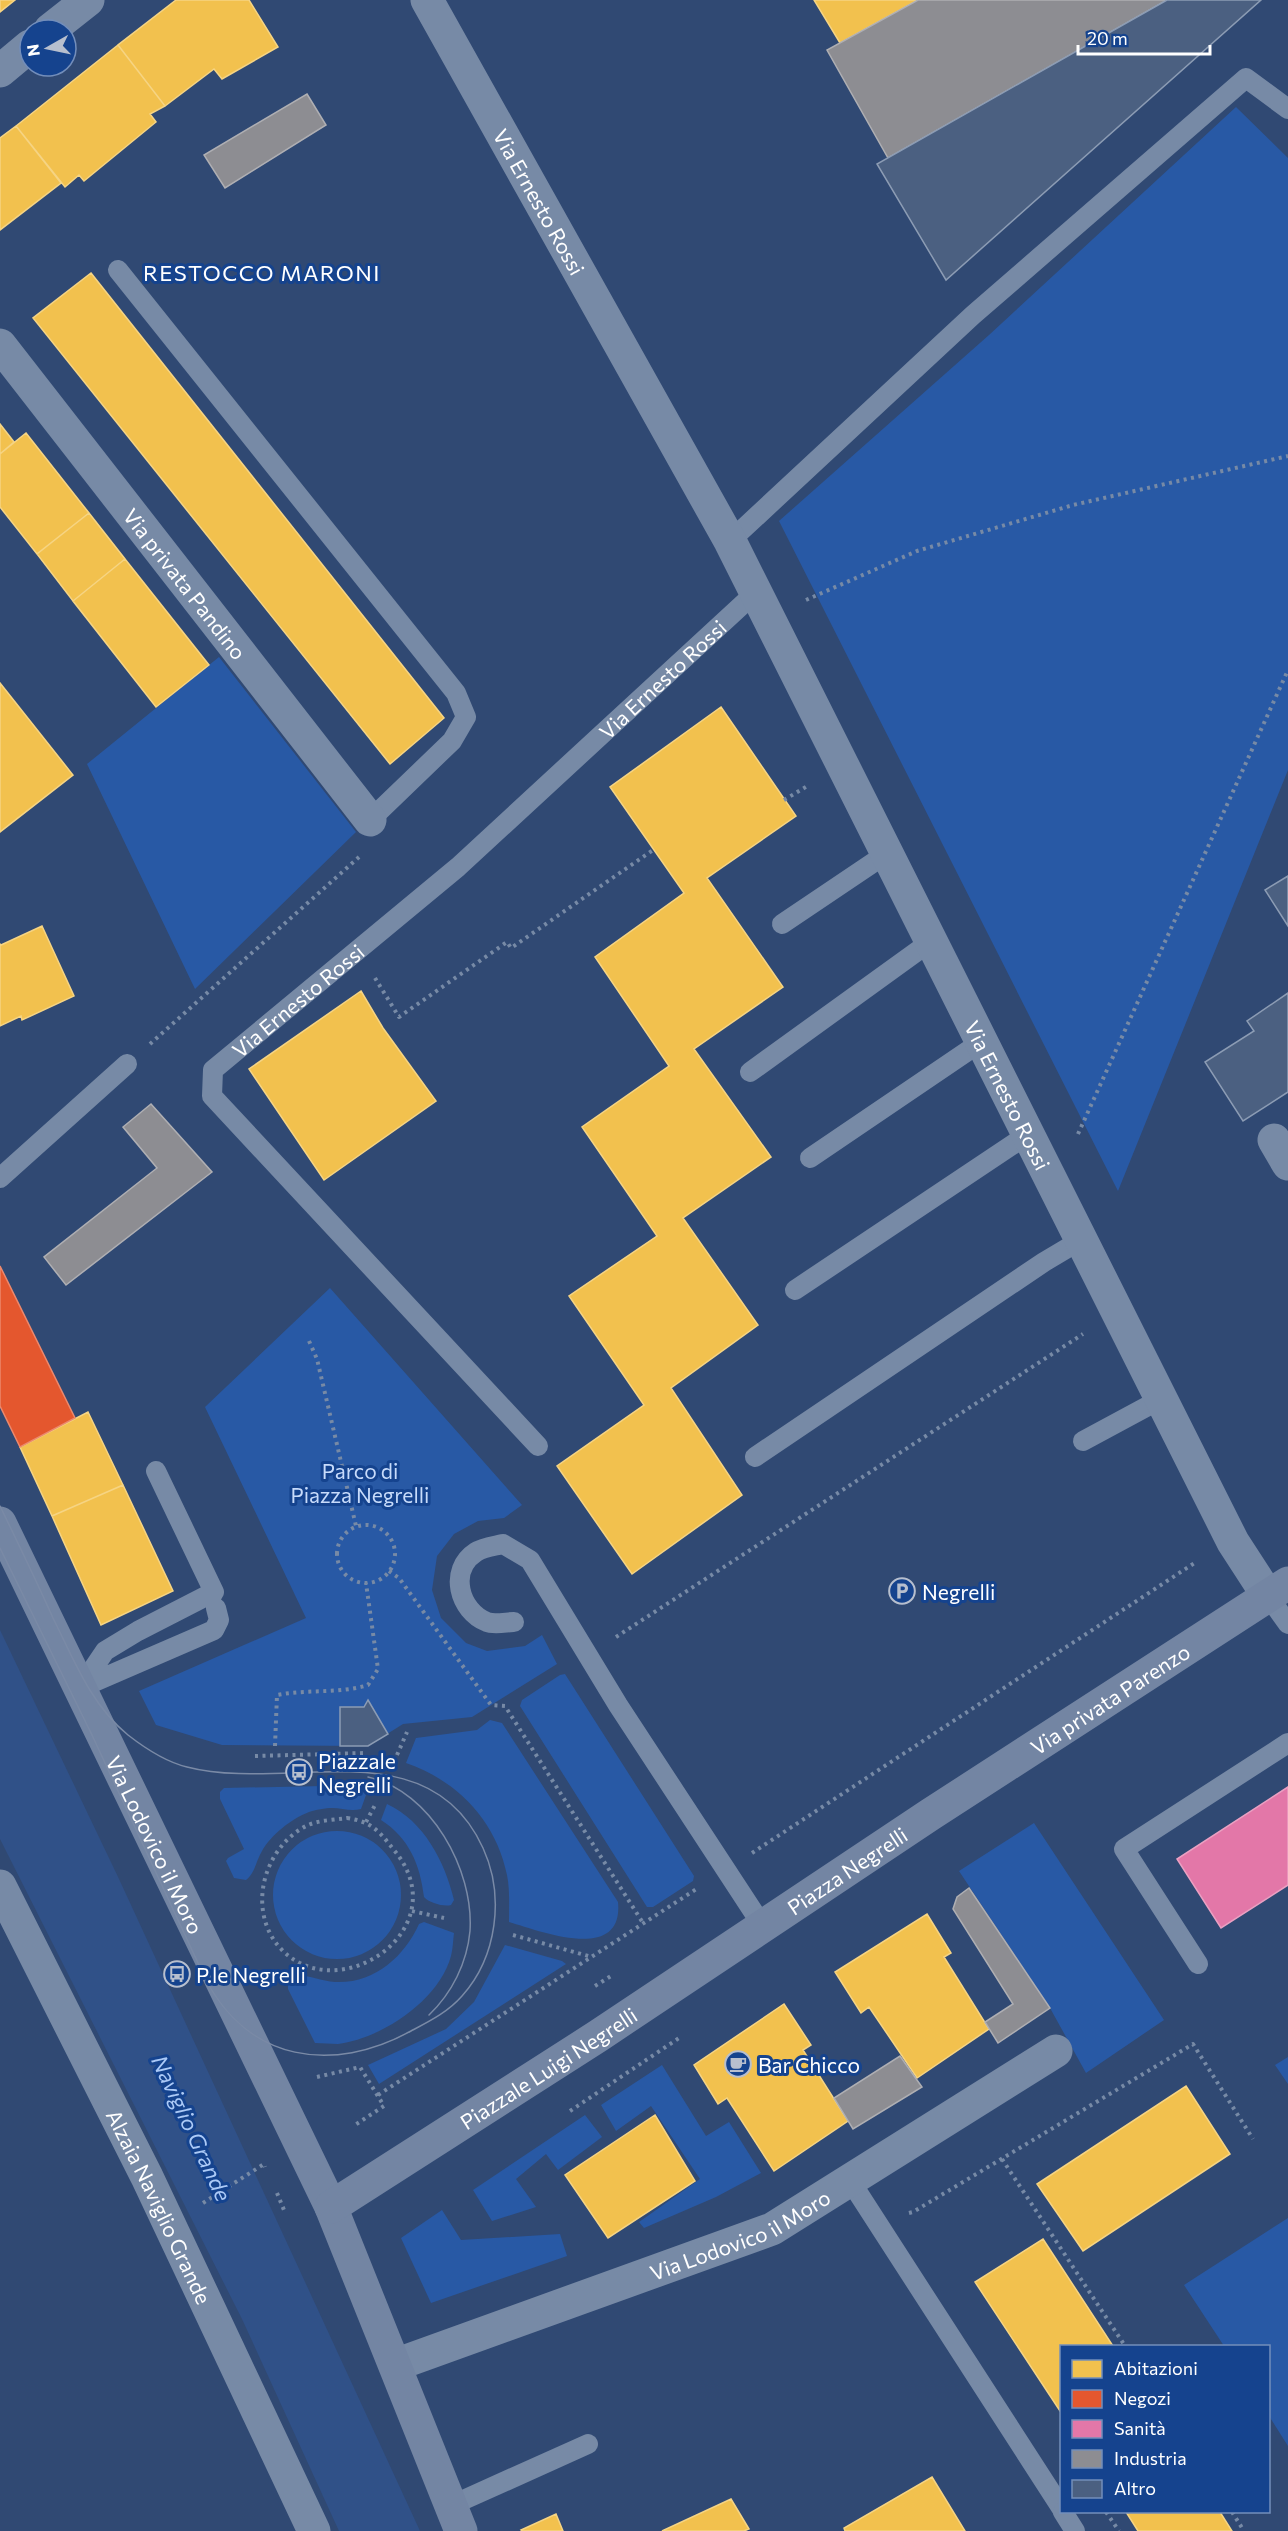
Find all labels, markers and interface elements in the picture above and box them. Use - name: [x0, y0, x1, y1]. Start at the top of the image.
- north arrow: [18, 18, 78, 78]
- scale bar: [1078, 18, 1210, 56]
- text: 20 m: [1087, 27, 1128, 49]
- text: N: [22, 43, 43, 58]
- street label: Via Ernesto Rossi: [489, 124, 591, 279]
- district label: RESTOCCO MARONI: [143, 259, 381, 286]
- street label: Via privata Pandino: [119, 503, 252, 664]
- street label: Via Ernesto Rossi: [593, 614, 731, 743]
- street label: Via Ernesto Rossi: [226, 938, 368, 1062]
- street label: Via Ernesto Rossi: [960, 1016, 1056, 1174]
- park label: Parco di Piazza Negrelli: [291, 1458, 429, 1507]
- parking icon: Negrelli: [887, 1576, 917, 1606]
- place label: Negrelli: [922, 1579, 995, 1604]
- street label: Via privata Parenzo: [1025, 1638, 1194, 1759]
- place label: Piazzale Negrelli: [318, 1748, 396, 1797]
- street label: Via Lodovico il Moro: [102, 1751, 209, 1938]
- bus stop icon: Piazzale Negrelli: [284, 1757, 314, 1787]
- street label: Piazza Negrelli: [782, 1821, 911, 1919]
- bus stop icon: P.le Negrelli: [162, 1959, 192, 1989]
- place label: P.le Negrelli: [196, 1962, 306, 1987]
- street label: Piazzale Luigi Negrelli: [455, 2001, 641, 2134]
- cafe icon: Bar Chicco: [723, 2049, 753, 2079]
- water label: Naviglio Grande: [146, 2051, 238, 2206]
- place label: Bar Chicco: [758, 2052, 860, 2077]
- street label: Alzaia Naviglio Grande: [102, 2105, 217, 2308]
- street label: Via Lodovico il Moro: [646, 2184, 834, 2285]
- legend: [1060, 2345, 1270, 2513]
- text: Abitazioni: [1114, 2357, 1198, 2379]
- text: Negozi: [1114, 2387, 1171, 2409]
- text: Sanità: [1114, 2417, 1166, 2439]
- text: Industria: [1114, 2447, 1187, 2469]
- text: Altro: [1114, 2477, 1156, 2499]

